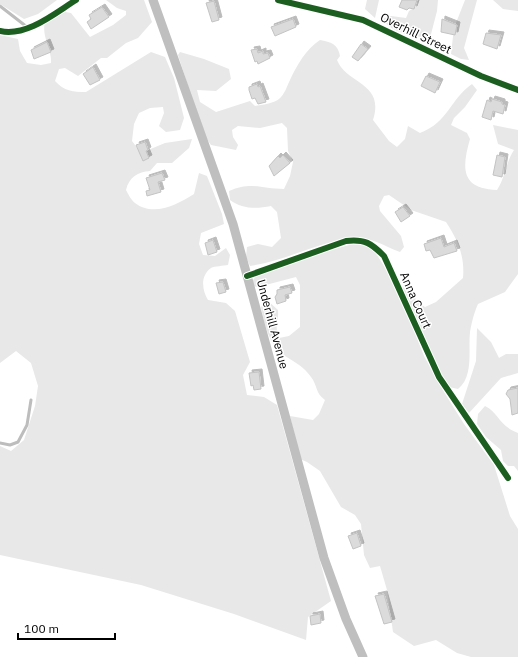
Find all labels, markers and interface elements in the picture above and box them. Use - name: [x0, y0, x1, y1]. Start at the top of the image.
- street label: Overhill Street: [378, 9, 454, 57]
- street label: Anna Court: [397, 269, 435, 331]
- street label: Underhill Avenue: [254, 278, 292, 371]
- scale bar: [18, 615, 115, 641]
- text: 100 m: [24, 621, 59, 636]

